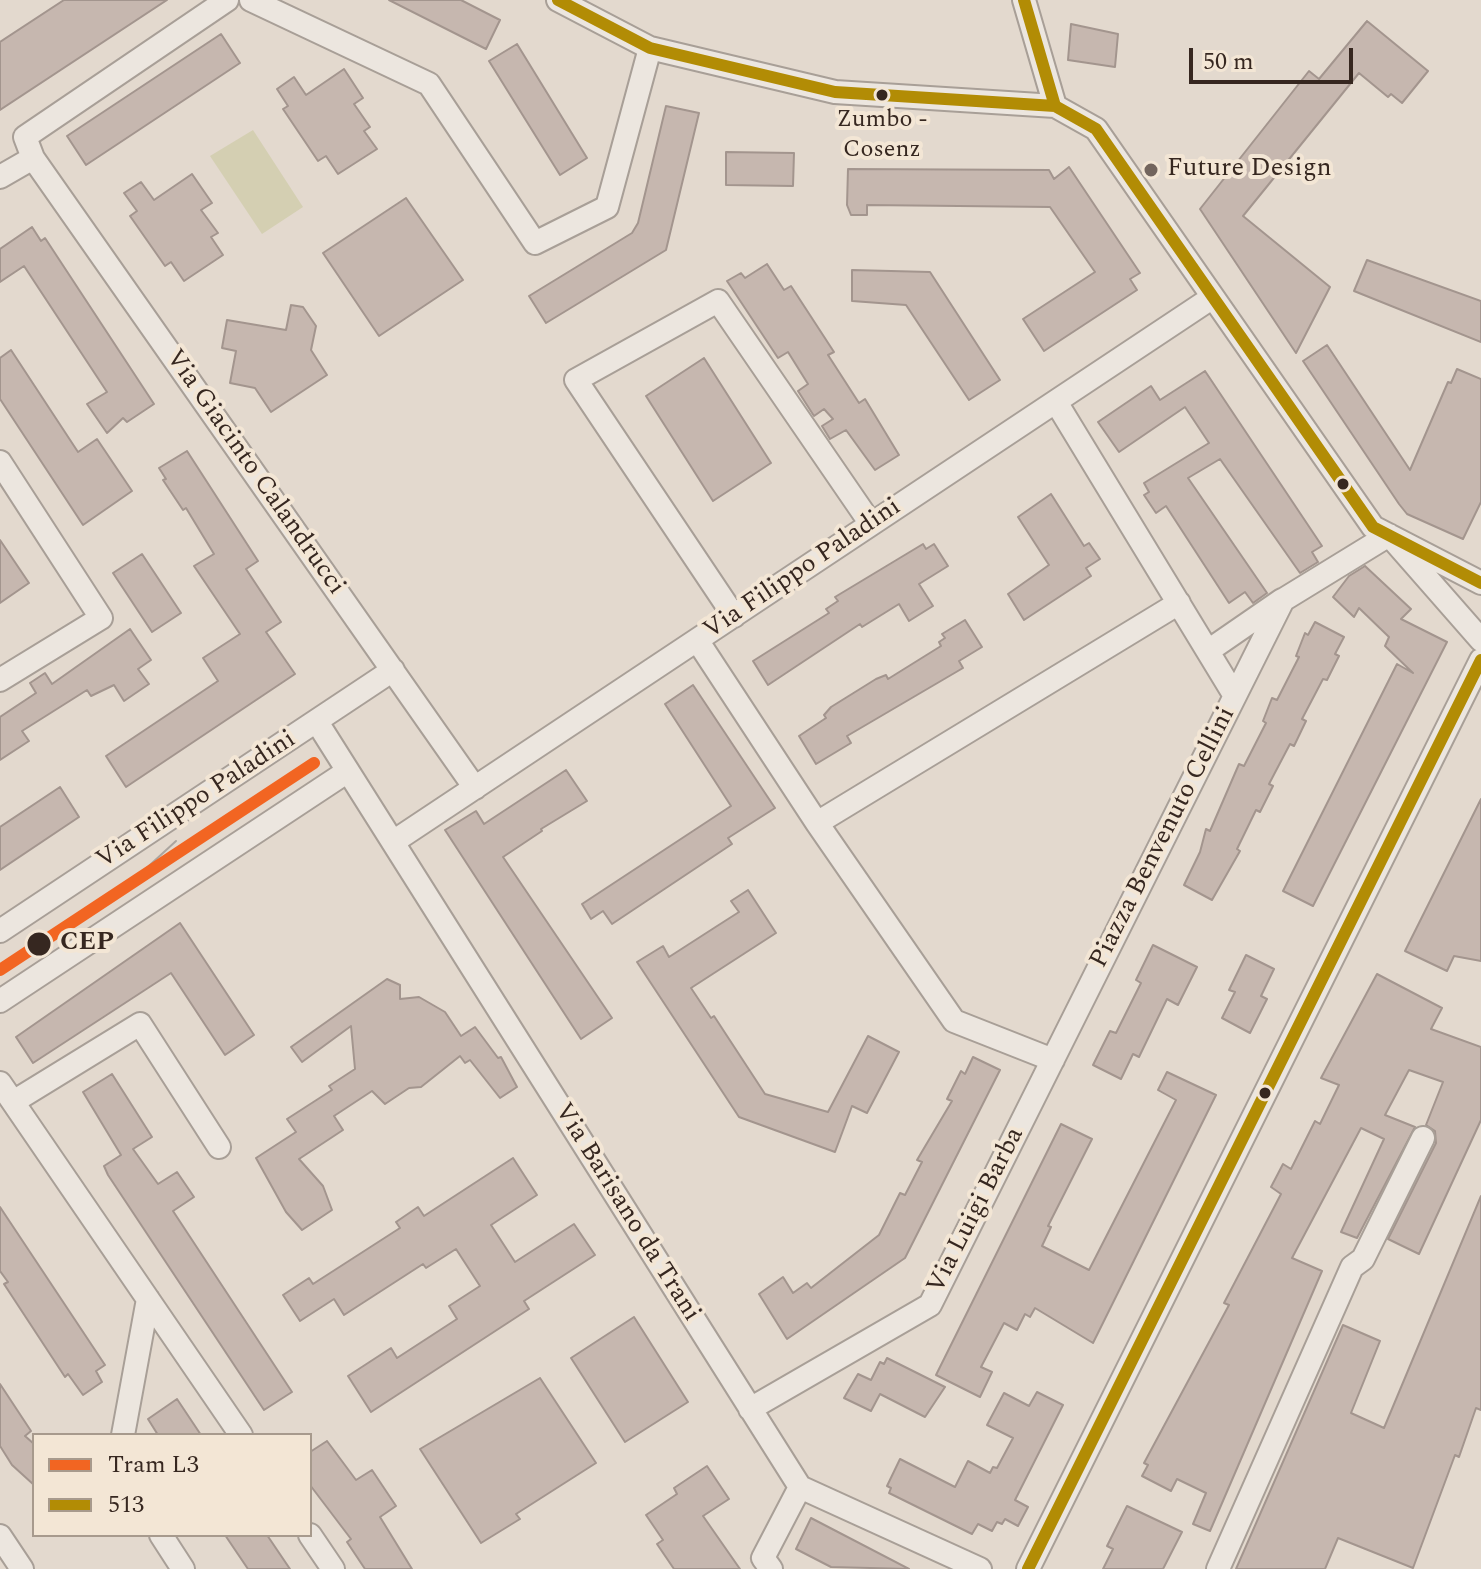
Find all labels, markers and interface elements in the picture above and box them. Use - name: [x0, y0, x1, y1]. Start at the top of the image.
- scale bar: [1193, 32, 1357, 82]
- text: 50 m: [1203, 44, 1254, 80]
- marker: Zumbo - Cosenz: [874, 87, 890, 103]
- place label: Zumbo - Cosenz: [837, 107, 927, 163]
- place label: Future Design: [1167, 154, 1332, 186]
- marker: Future Design: [1142, 161, 1160, 179]
- street label: Via Giacinto Calandrucci: [157, 344, 351, 602]
- unlabelled marker: [1335, 476, 1351, 492]
- street label: Via Filippo Paladini: [698, 492, 908, 648]
- street label: Piazza Benvenuto Cellini: [1085, 702, 1243, 974]
- street label: Via Filippo Paladini: [92, 725, 302, 877]
- place label: CEP: [60, 928, 114, 960]
- marker: CEP: [25, 930, 53, 958]
- unlabelled marker: [1257, 1085, 1273, 1101]
- street label: Via Barisano da Trani: [546, 1098, 706, 1328]
- street label: Via Luigi Barba: [922, 1123, 1032, 1299]
- legend: [32, 1433, 312, 1537]
- text: Tram L3: [108, 1447, 199, 1483]
- text: 513: [108, 1487, 144, 1523]

